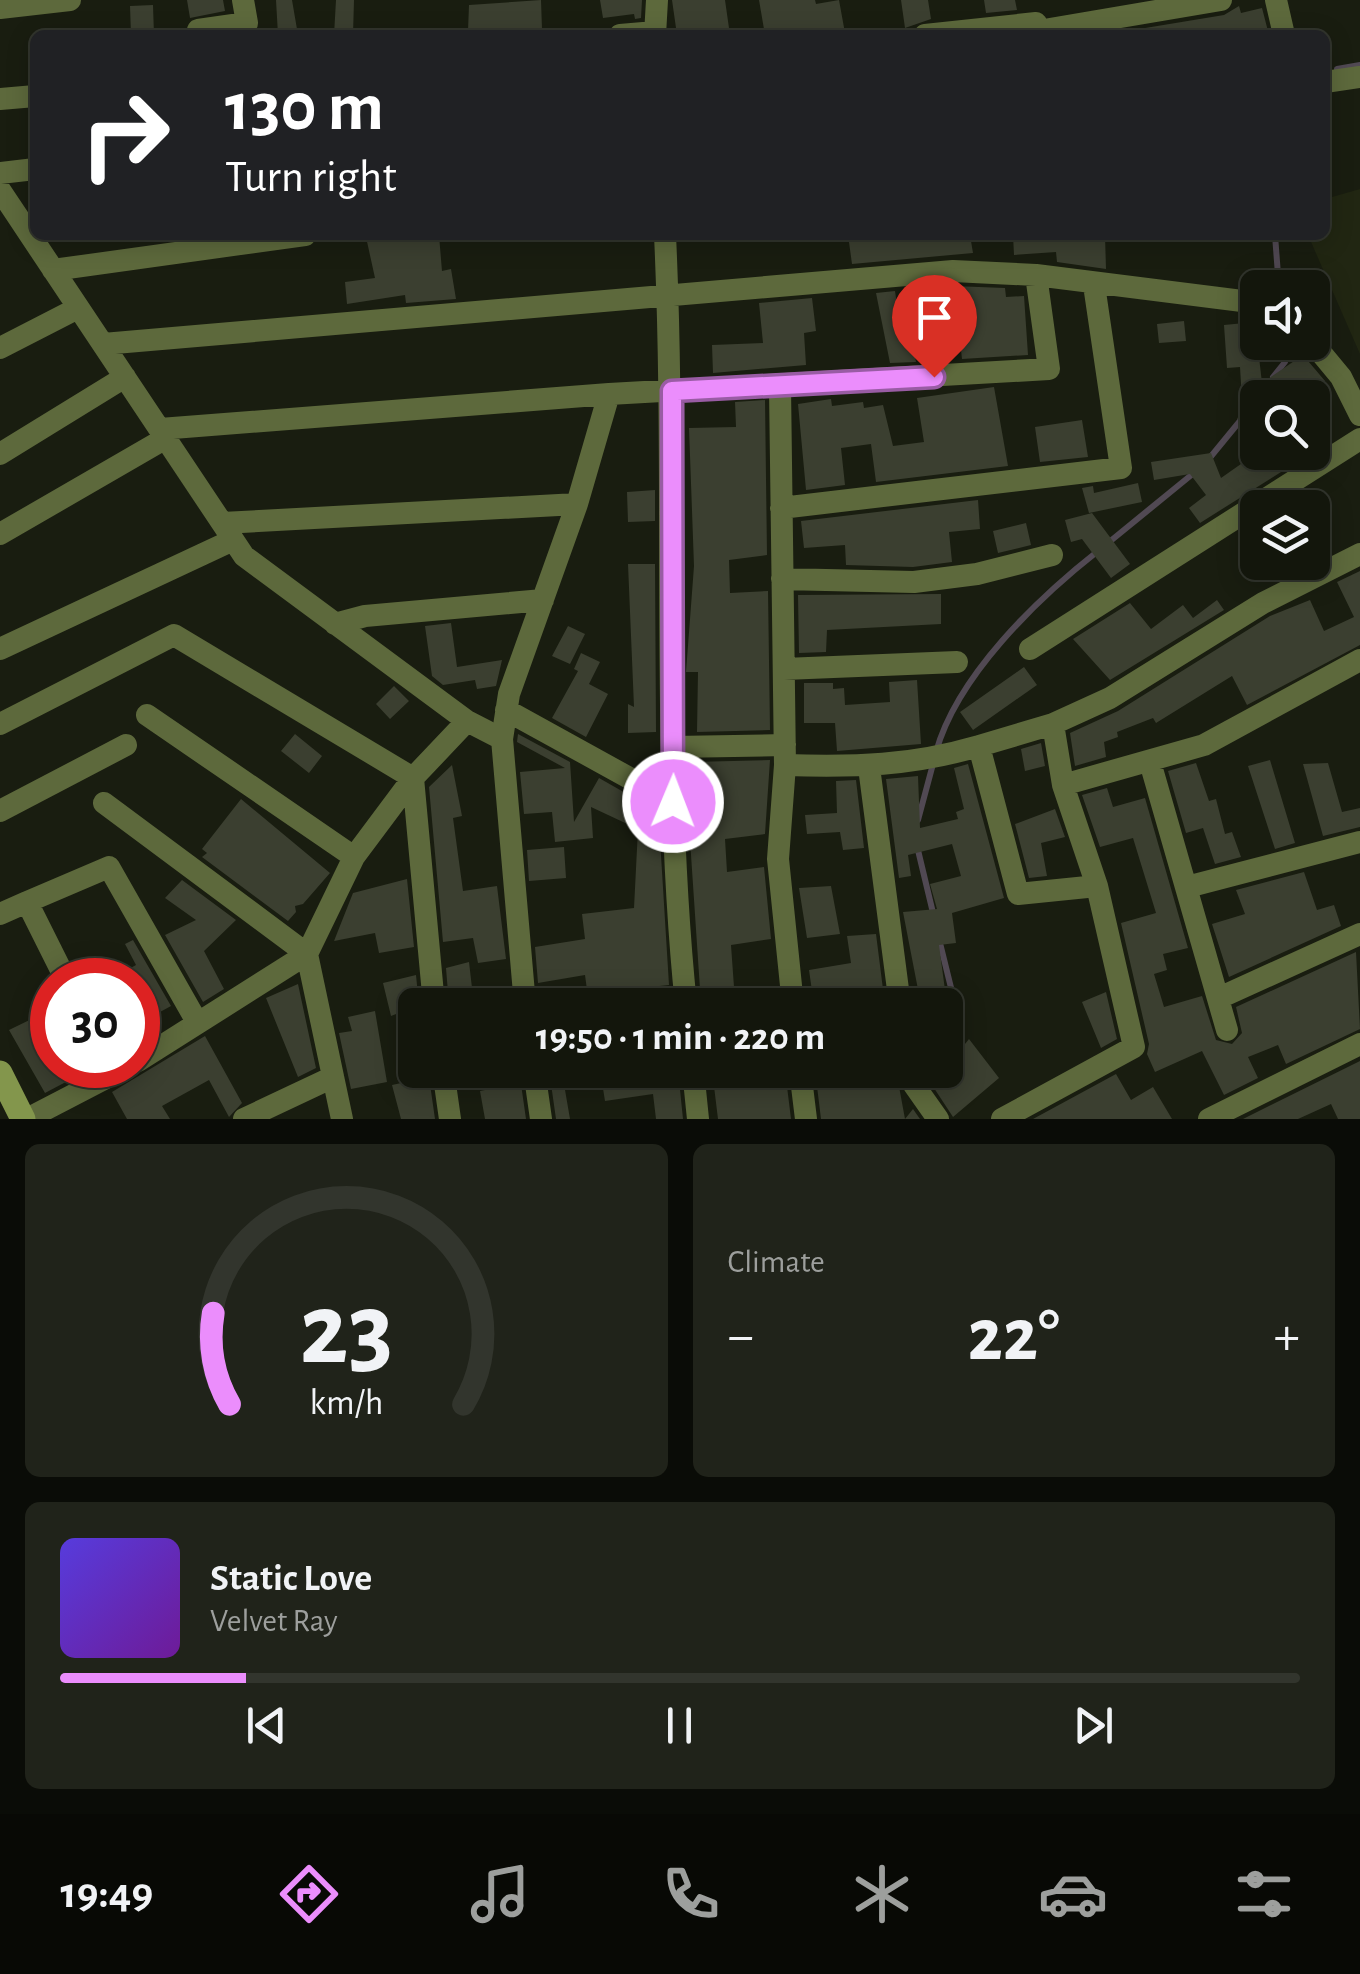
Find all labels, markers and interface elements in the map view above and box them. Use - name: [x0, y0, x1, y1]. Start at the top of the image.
- icon: right: [60, 70, 190, 200]
- text: 130 m: [225, 73, 384, 143]
- text: Turn right: [225, 155, 397, 200]
- map controls: [1240, 270, 1330, 580]
- button: sound: [1240, 270, 1330, 360]
- pin: [892, 275, 977, 378]
- icon: arrive: [907, 290, 962, 345]
- button: search: [1240, 380, 1330, 470]
- button: layers: [1240, 490, 1330, 580]
- position arrow: [621, 750, 725, 854]
- speed limit sign: 30: [30, 958, 160, 1088]
- text: 19:50 · 1 min · 220 m: [536, 1019, 825, 1057]
- text: Climate: [728, 1246, 825, 1278]
- text: 23: [299, 1279, 393, 1383]
- text: 22°: [967, 1299, 1060, 1374]
- text: −: [728, 1309, 754, 1364]
- text: +: [1274, 1309, 1300, 1364]
- text: km/h: [309, 1385, 383, 1421]
- text: Static Love: [210, 1560, 372, 1598]
- text: Velvet Ray: [210, 1605, 338, 1637]
- icon: previous: [239, 1698, 294, 1753]
- icon: pause: [652, 1698, 707, 1753]
- icon: next: [1066, 1698, 1121, 1753]
- icon: directions: [274, 1859, 344, 1929]
- icon: music: [465, 1859, 535, 1929]
- icon: phone: [656, 1859, 726, 1929]
- icon: climate: [847, 1859, 917, 1929]
- icon: car: [1038, 1859, 1108, 1929]
- icon: filters: [1229, 1859, 1299, 1929]
- text: 19:49: [61, 1871, 153, 1916]

